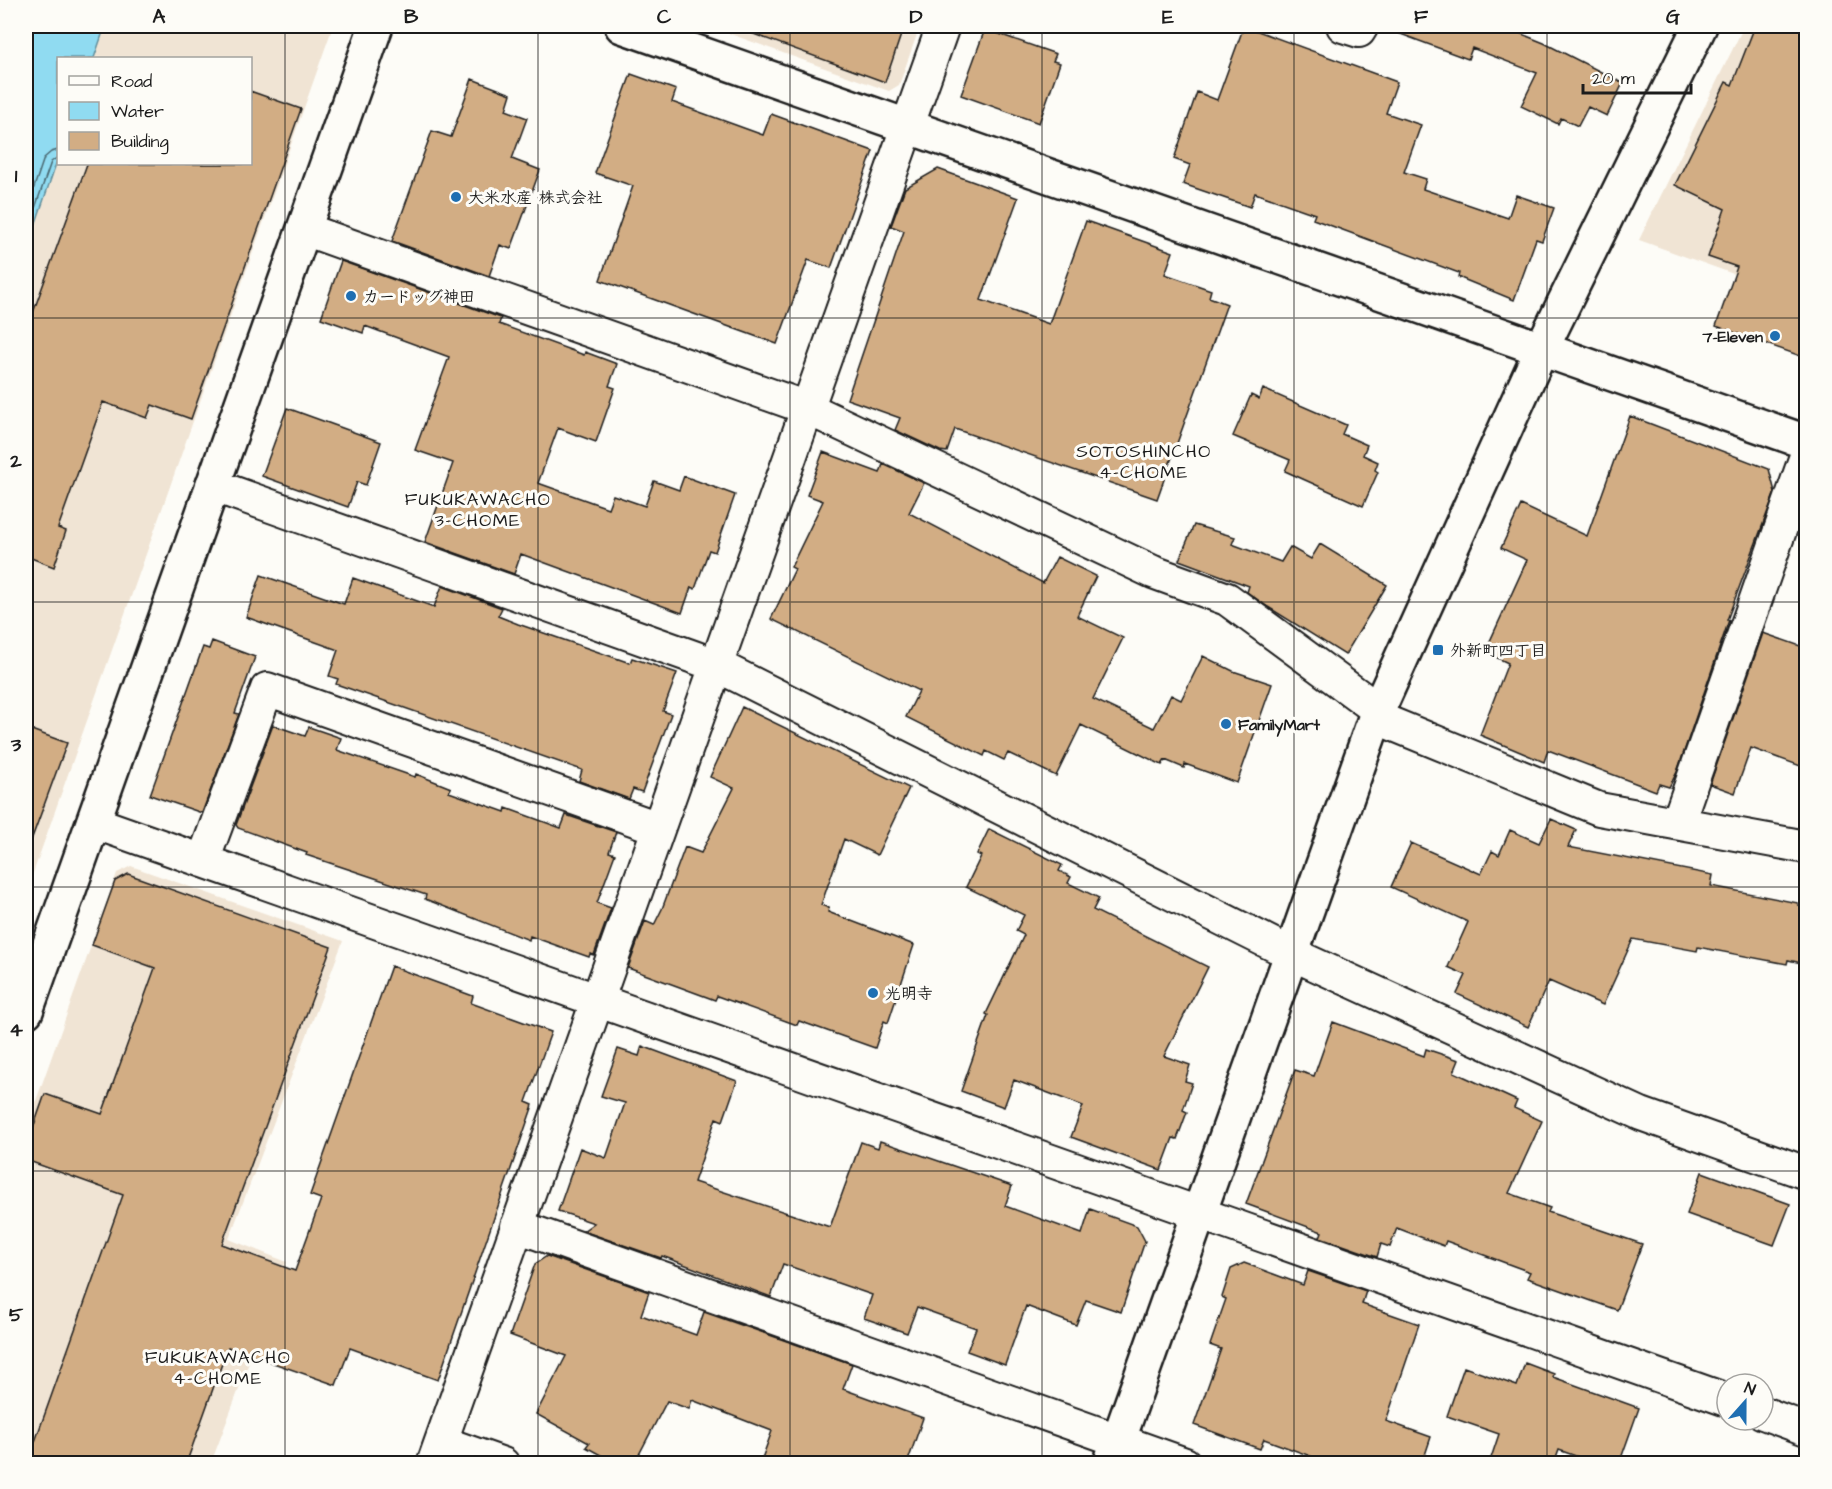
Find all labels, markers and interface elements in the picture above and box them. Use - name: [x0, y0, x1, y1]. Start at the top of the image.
- text: A: [153, 3, 166, 31]
- text: B: [404, 3, 419, 31]
- text: C: [657, 3, 672, 31]
- text: D: [910, 3, 923, 31]
- text: E: [1162, 3, 1174, 31]
- text: F: [1414, 3, 1429, 31]
- text: G: [1666, 3, 1680, 31]
- legend: [57, 57, 252, 165]
- scale bar: [1583, 57, 1691, 95]
- text: 20 m: [1592, 66, 1635, 91]
- text: Road: [111, 69, 152, 94]
- text: Water: [111, 99, 164, 124]
- text: Building: [111, 129, 169, 155]
- text: 1: [15, 162, 18, 190]
- place label: 大米水産 株式会社: [468, 187, 602, 209]
- marker: 大米水産 株式会社: [449, 190, 463, 204]
- place label: カードッグ神田: [363, 286, 475, 308]
- marker: カードッグ神田: [344, 289, 358, 303]
- place label: 7-Eleven: [1702, 326, 1763, 348]
- marker: 7-Eleven: [1768, 329, 1782, 343]
- district label: SOTOSHINCHO 4-CHOME: [1076, 439, 1212, 485]
- text: 2: [9, 447, 22, 475]
- district label: FUKUKAWACHO 3-CHOME: [405, 487, 551, 533]
- place label: 外新町四丁目: [1450, 640, 1546, 662]
- marker: 外新町四丁目: [1431, 643, 1445, 657]
- place label: FamilyMart: [1238, 714, 1321, 737]
- marker: FamilyMart: [1219, 717, 1233, 731]
- text: 3: [10, 731, 22, 759]
- place label: 光明寺: [885, 983, 933, 1005]
- marker: 光明寺: [866, 986, 880, 1000]
- text: 4: [9, 1016, 23, 1044]
- text: 5: [9, 1301, 24, 1329]
- district label: FUKUKAWACHO 4-CHOME: [145, 1345, 291, 1391]
- north arrow: [1715, 1372, 1775, 1432]
- text: N: [1741, 1377, 1759, 1401]

